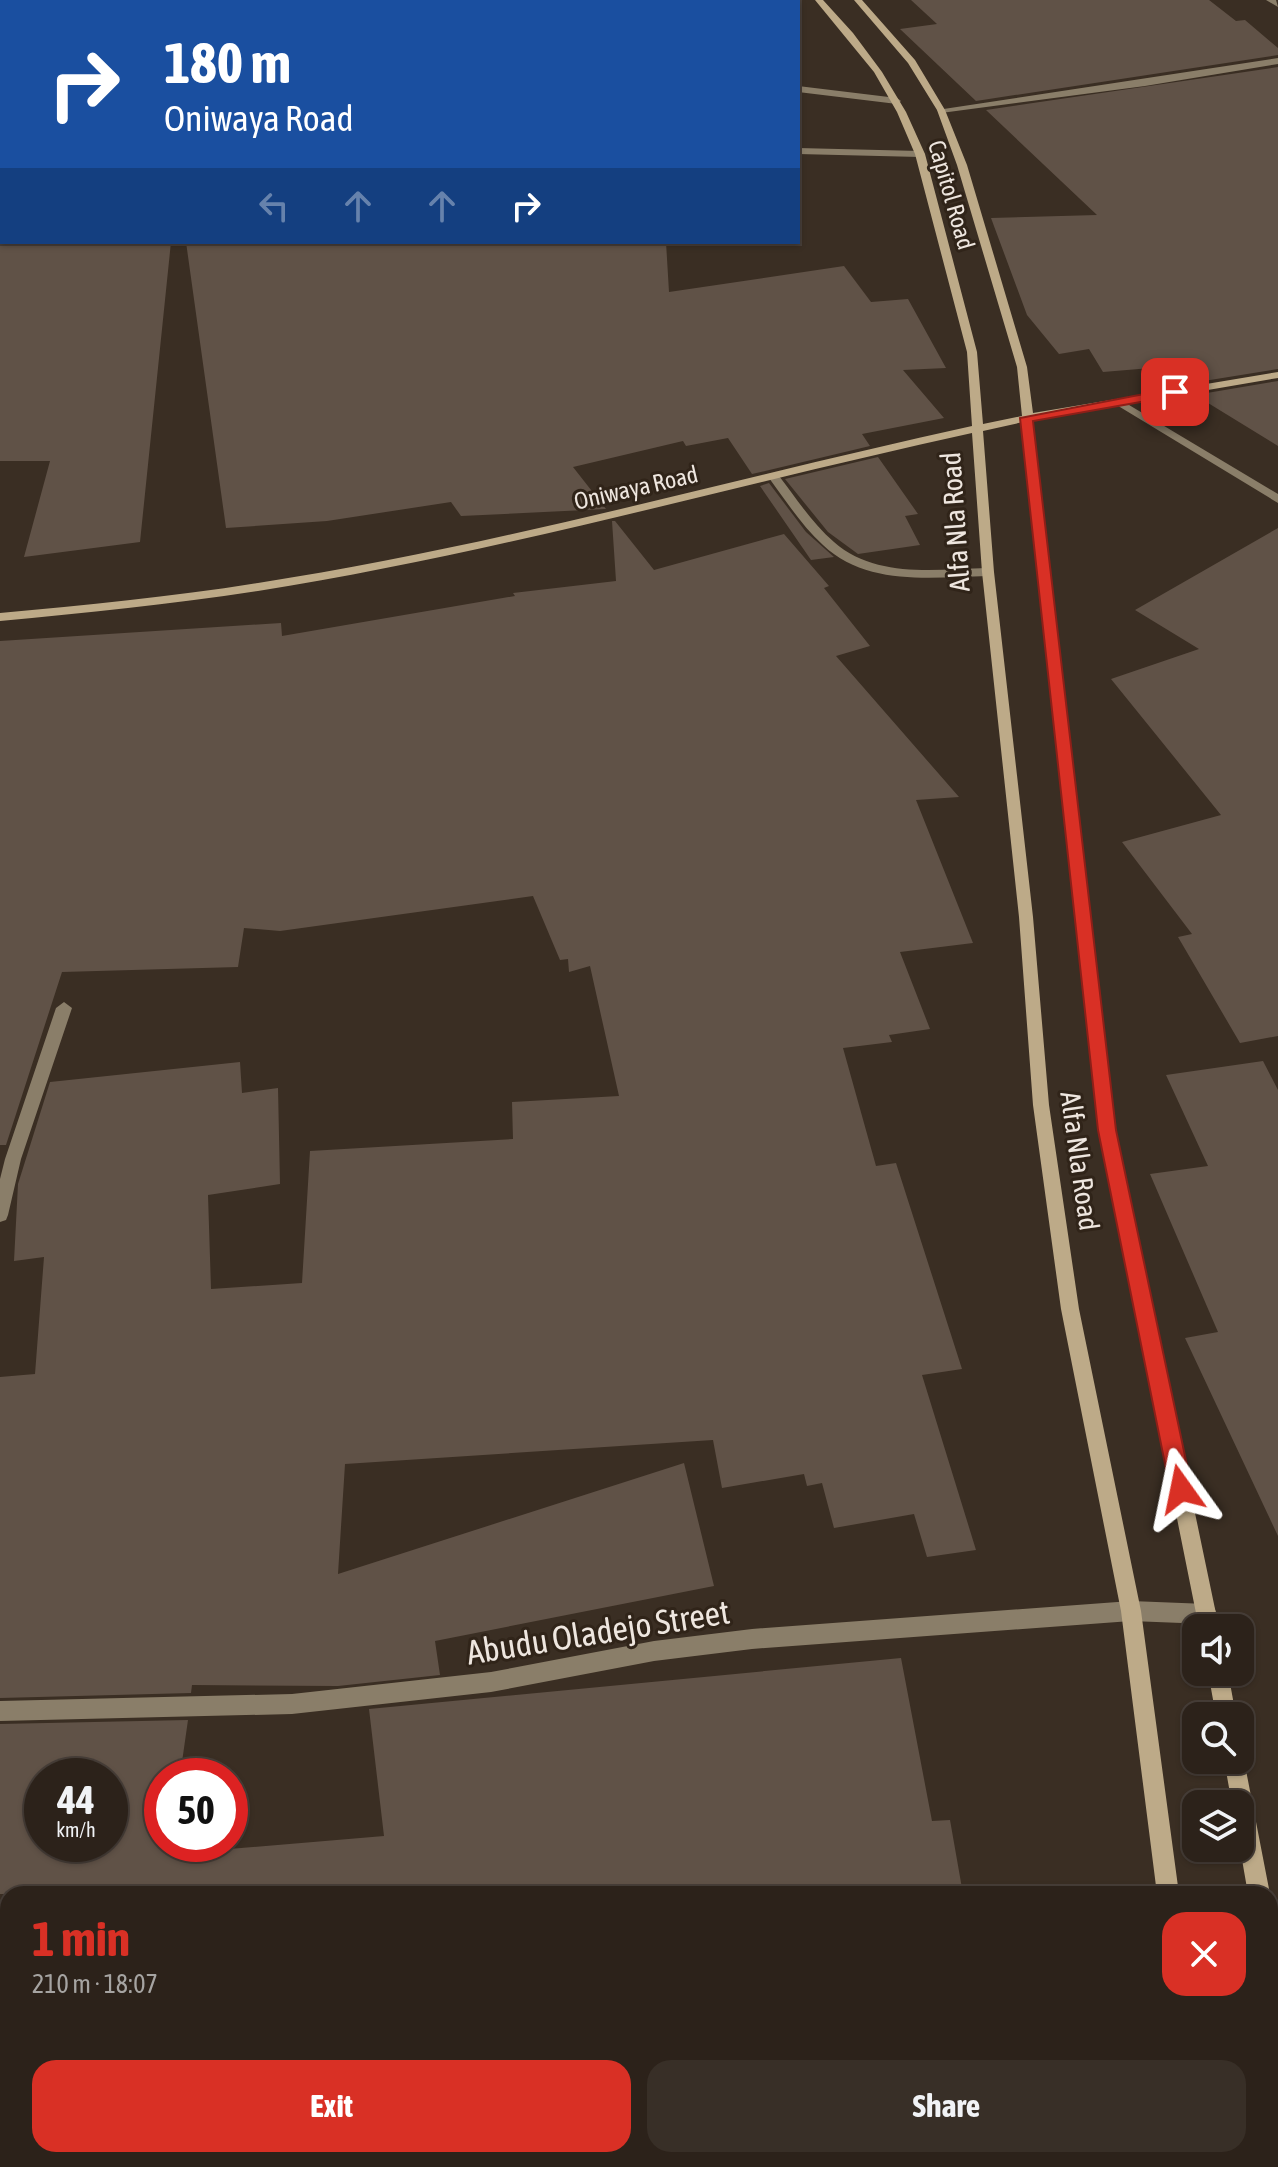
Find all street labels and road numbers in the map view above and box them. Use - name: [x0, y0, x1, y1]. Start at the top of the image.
- street label: Capitol Road: [923, 137, 980, 253]
- street label: Alfa Nla Road: [934, 451, 976, 593]
- street label: Oniwaya Road: [571, 460, 700, 515]
- street label: Alfa Nla Road: [1054, 1089, 1106, 1233]
- street label: Abudu Oladejo Street: [464, 1591, 732, 1672]

